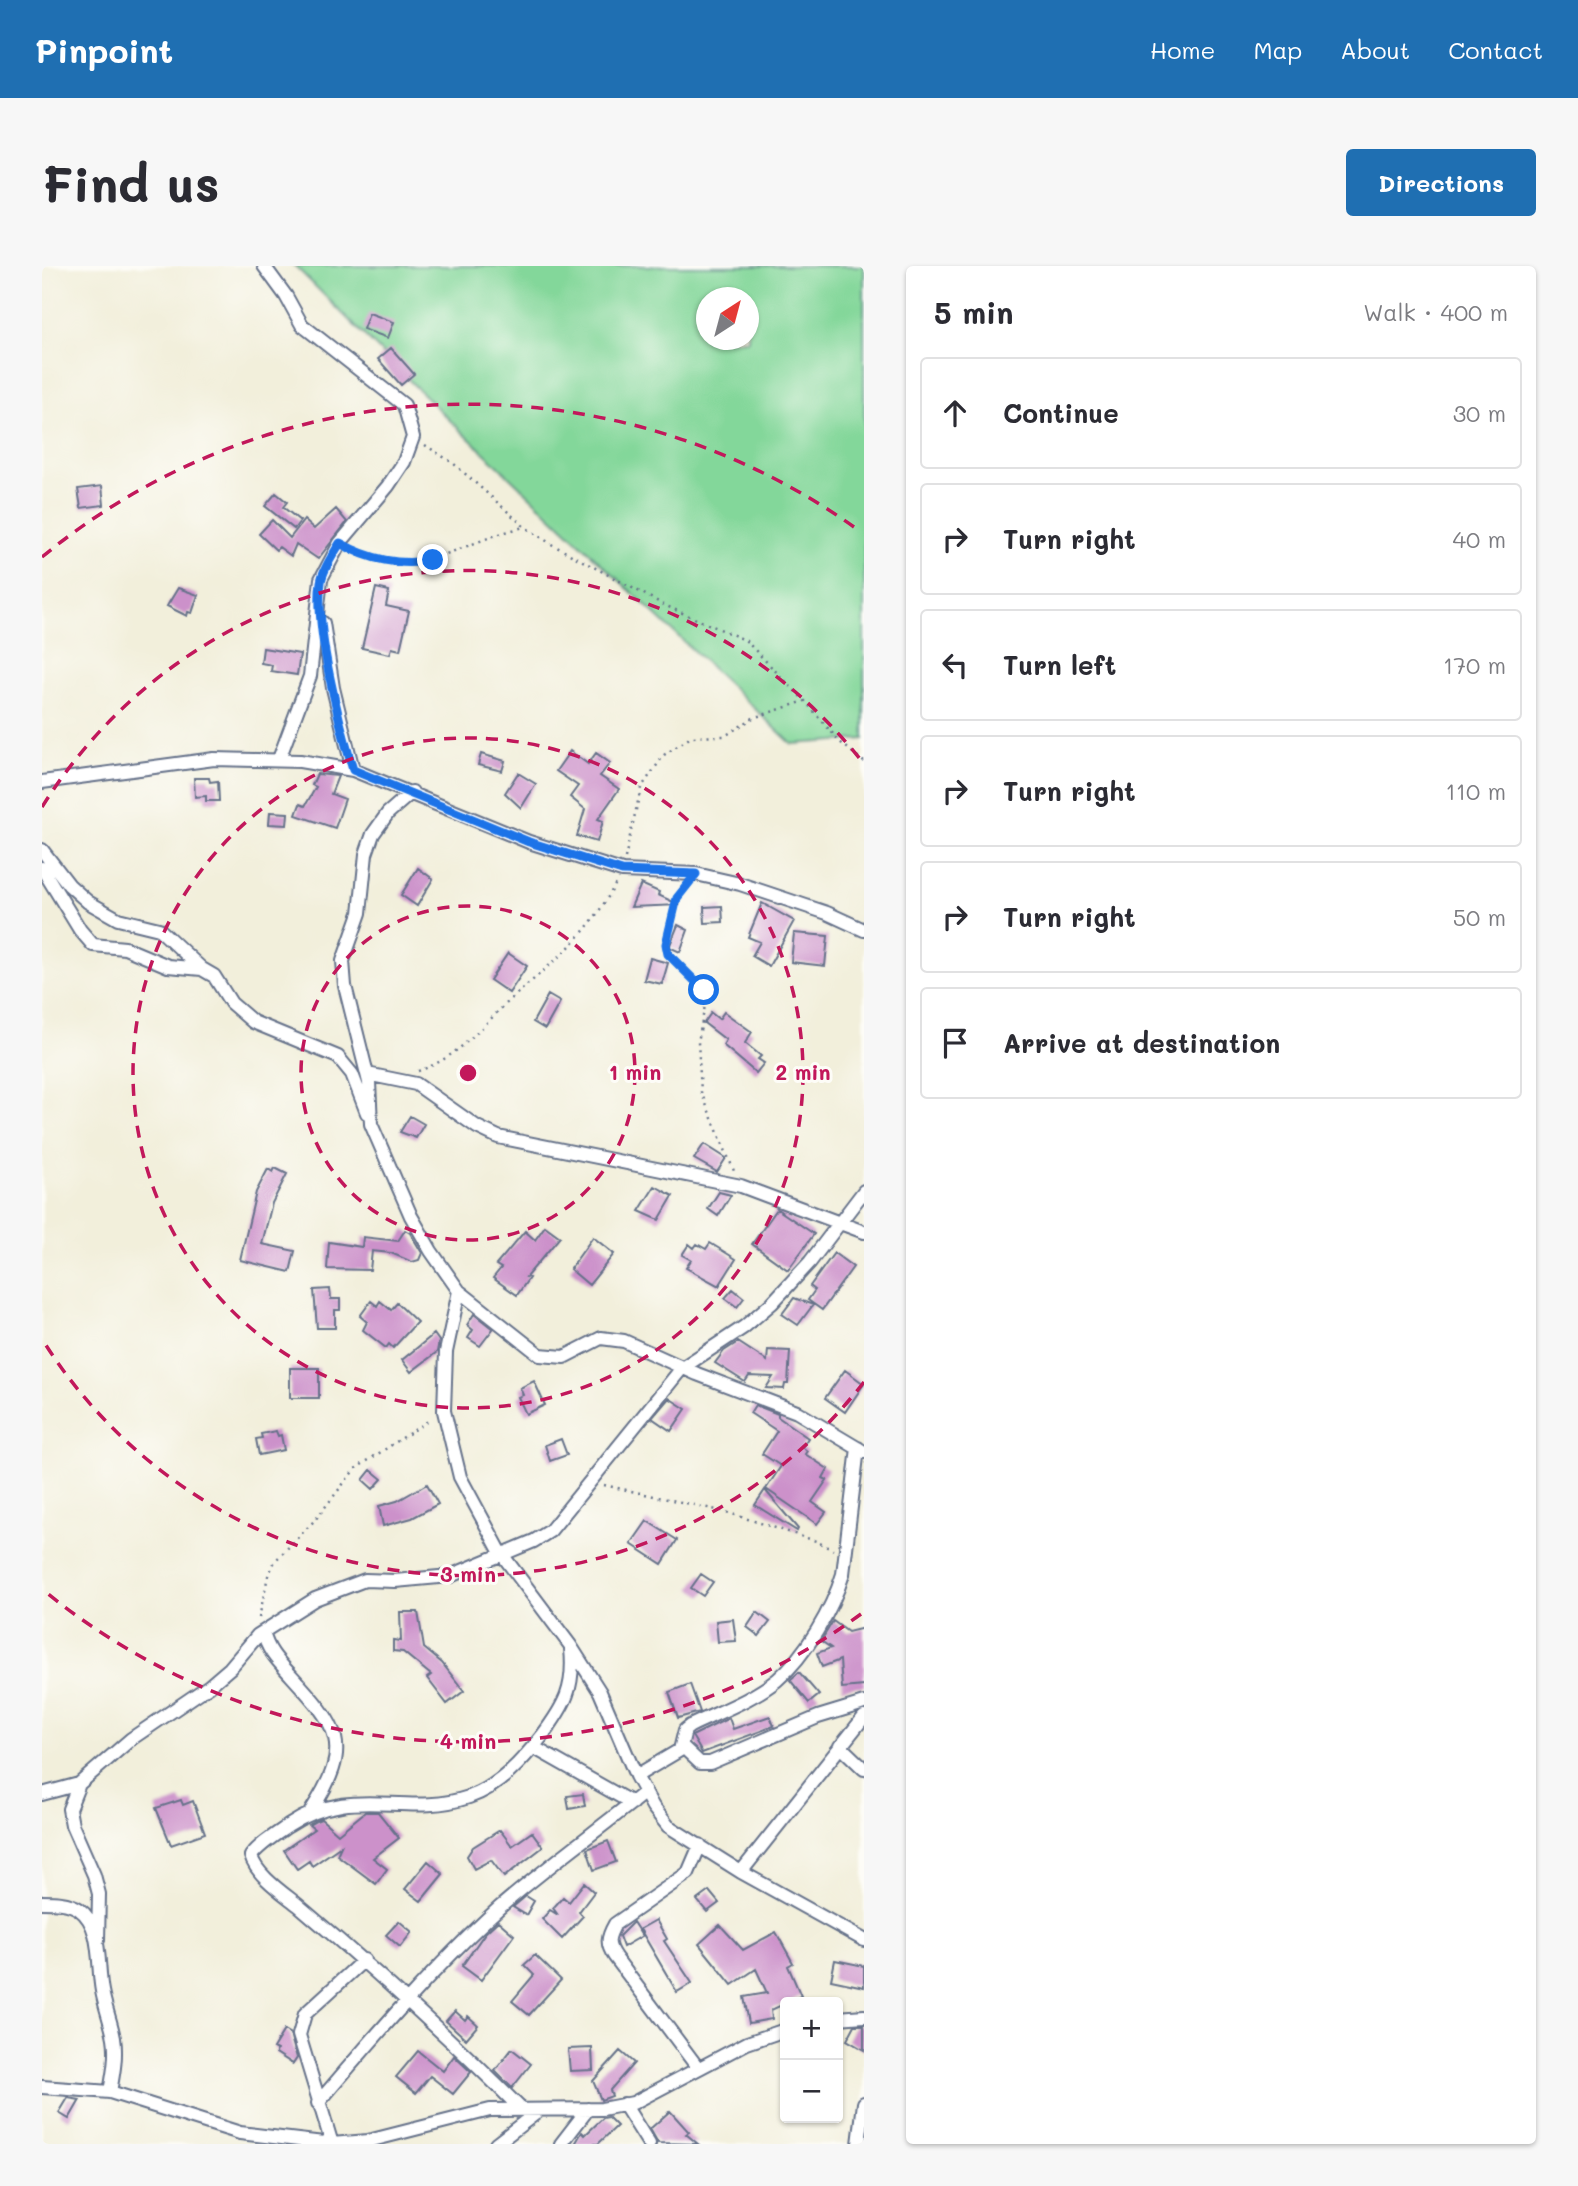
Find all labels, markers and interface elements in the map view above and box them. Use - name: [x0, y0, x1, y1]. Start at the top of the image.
- text: Pinpoint: [35, 28, 173, 71]
- text: Home: [1150, 34, 1215, 65]
- text: Map: [1253, 34, 1302, 65]
- text: About: [1340, 34, 1410, 65]
- text: Contact: [1448, 34, 1543, 65]
- button: Directions: [1346, 149, 1536, 216]
- text: Find us: [42, 151, 220, 214]
- north arrow: [696, 287, 759, 350]
- text: 5 min: [934, 292, 1014, 332]
- text: Walk · 400 m: [1363, 297, 1508, 327]
- icon: ahead: [936, 394, 974, 432]
- text: Continue: [1003, 396, 1119, 430]
- text: 30 m: [1453, 398, 1506, 428]
- icon: right: [936, 520, 974, 558]
- text: Turn right: [1003, 522, 1136, 556]
- text: 40 m: [1453, 524, 1506, 554]
- route end: [417, 544, 448, 575]
- icon: left: [936, 646, 974, 684]
- text: Turn left: [1003, 648, 1116, 682]
- text: 170 m: [1443, 650, 1506, 680]
- icon: right: [936, 772, 974, 810]
- text: Turn right: [1003, 774, 1136, 808]
- text: 110 m: [1446, 776, 1506, 806]
- icon: right: [936, 898, 974, 936]
- text: Turn right: [1003, 900, 1136, 934]
- text: 50 m: [1453, 902, 1506, 932]
- route start: [688, 974, 719, 1005]
- icon: arrive: [936, 1024, 974, 1062]
- text: Arrive at destination: [1003, 1026, 1280, 1060]
- text: 1 min: [609, 1058, 661, 1085]
- text: 2 min: [775, 1058, 831, 1085]
- centre of rings: [456, 1061, 480, 1085]
- text: 3 min: [440, 1560, 496, 1587]
- text: 4 min: [440, 1727, 496, 1754]
- map controls: [780, 1997, 843, 2123]
- button: +: [780, 1997, 843, 2060]
- button: −: [780, 2060, 843, 2123]

